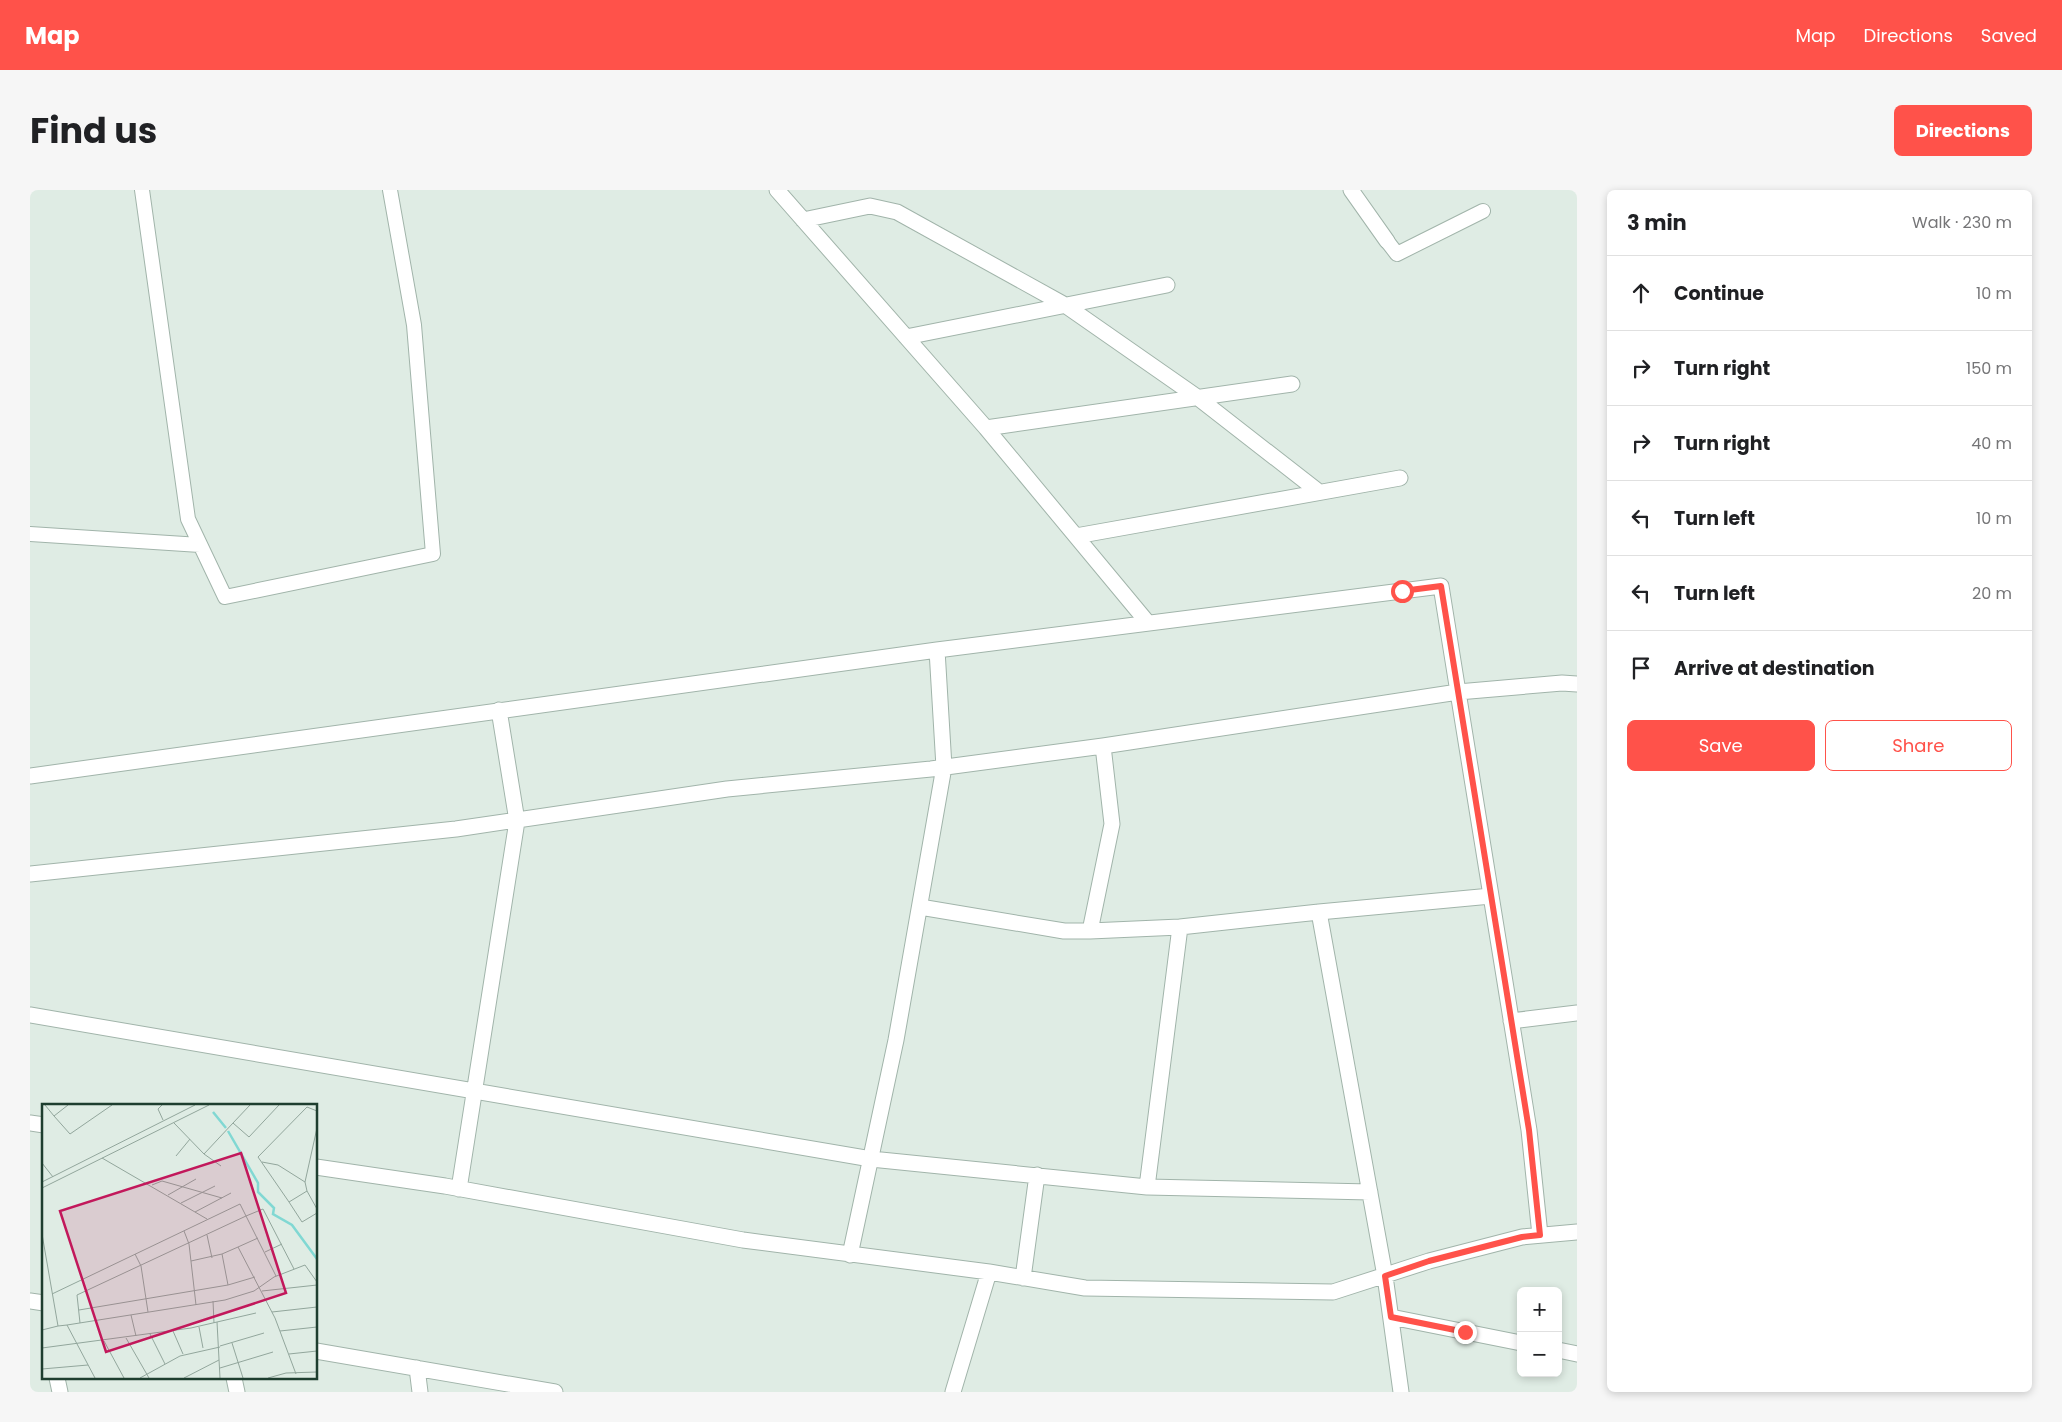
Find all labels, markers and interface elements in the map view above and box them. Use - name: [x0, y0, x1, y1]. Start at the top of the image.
- text: Map: [25, 19, 80, 52]
- text: Map: [1796, 23, 1835, 48]
- text: Directions: [1863, 23, 1953, 48]
- text: Saved: [1981, 23, 2037, 48]
- button: Directions: [1894, 105, 2032, 156]
- text: Find us: [30, 106, 157, 155]
- text: 3 min: [1627, 208, 1687, 237]
- text: Walk · 230 m: [1912, 211, 2012, 234]
- icon: ahead: [1627, 279, 1655, 307]
- text: Continue: [1674, 280, 1764, 307]
- text: 10 m: [1976, 282, 2012, 305]
- icon: right: [1627, 354, 1655, 382]
- text: Turn right: [1674, 355, 1770, 382]
- text: 150 m: [1966, 357, 2012, 380]
- icon: right: [1627, 429, 1655, 457]
- text: Turn right: [1674, 430, 1770, 457]
- text: 40 m: [1971, 432, 2012, 455]
- icon: left: [1627, 504, 1655, 532]
- text: Turn left: [1674, 505, 1755, 532]
- text: 10 m: [1976, 507, 2012, 530]
- icon: left: [1627, 579, 1655, 607]
- route start: [1391, 580, 1414, 603]
- text: Turn left: [1674, 580, 1755, 607]
- text: 20 m: [1972, 582, 2012, 605]
- icon: arrive: [1627, 654, 1655, 682]
- text: Arrive at destination: [1674, 655, 1875, 682]
- button: Save: [1627, 720, 1815, 771]
- button: Share: [1825, 720, 2012, 771]
- inset map: [42, 1104, 318, 1380]
- map controls: [1517, 1287, 1562, 1377]
- button: +: [1517, 1287, 1562, 1332]
- route end: [1454, 1321, 1477, 1344]
- button: −: [1517, 1332, 1562, 1377]

